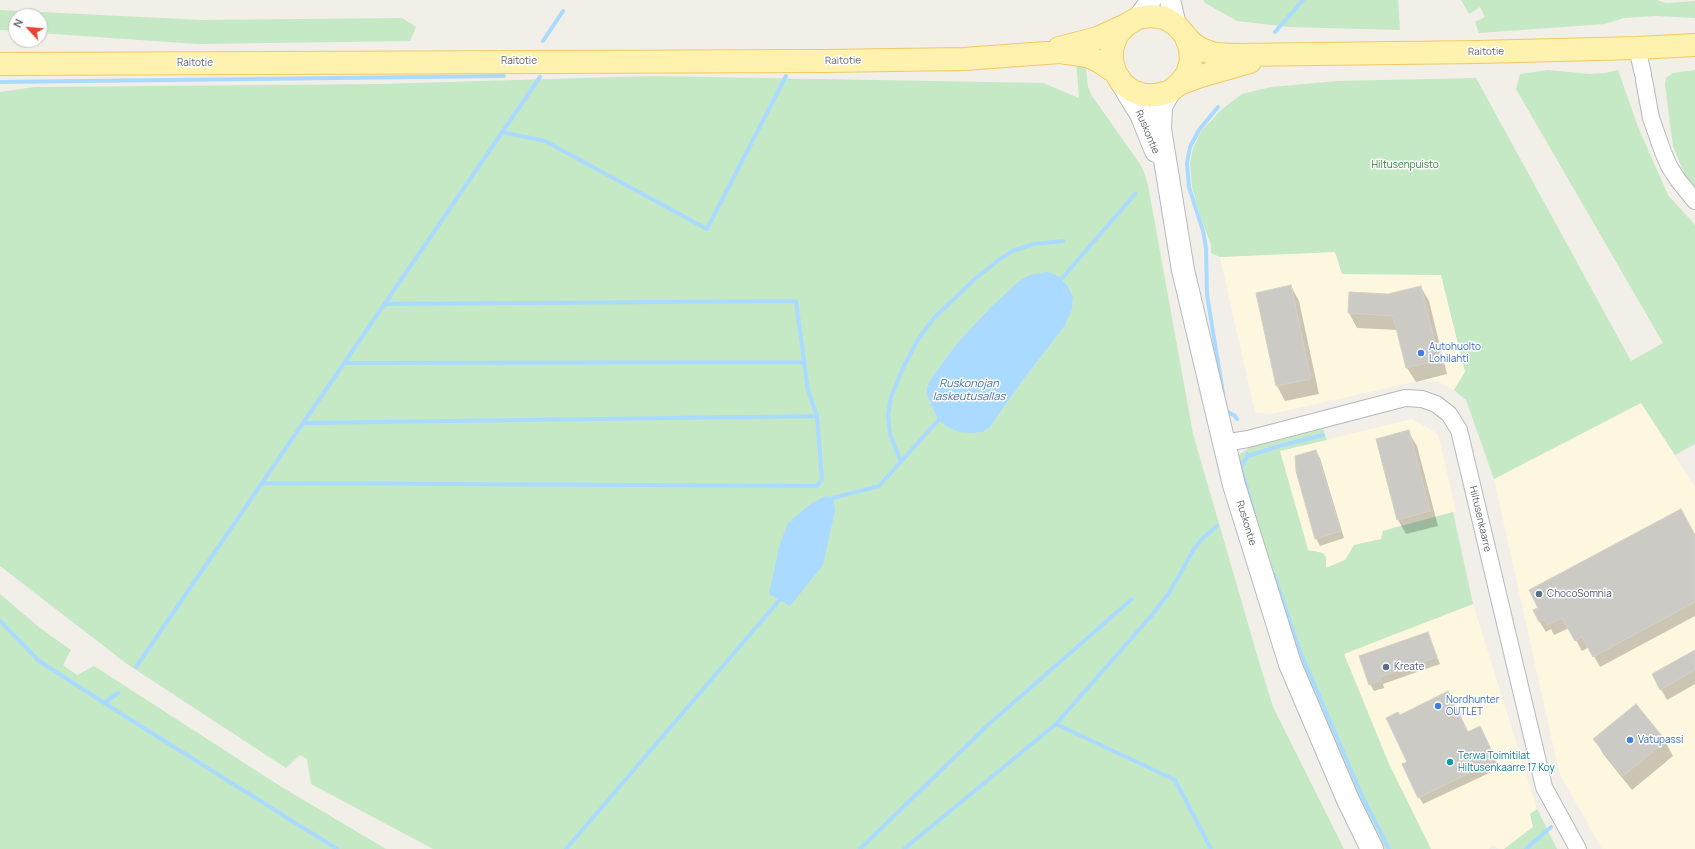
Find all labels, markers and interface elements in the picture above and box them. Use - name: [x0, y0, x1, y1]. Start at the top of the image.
- north arrow: [8, 8, 48, 48]
- text: N: [9, 16, 26, 30]
- street label: Raitotie: [1468, 46, 1504, 58]
- street label: Raitotie: [501, 55, 537, 67]
- street label: Raitotie: [825, 55, 861, 67]
- street label: Raitotie: [177, 57, 213, 69]
- street label: Ruskontie: [1132, 108, 1162, 156]
- park label: Hiltusenpuisto: [1371, 159, 1439, 171]
- place label: Autohuolto Lohilahti: [1429, 341, 1481, 364]
- marker: Autohuolto Lohilahti: [1416, 348, 1426, 358]
- water label: Ruskonojan laskeutusallas: [933, 377, 1005, 403]
- street label: Hiltusenkaarre: [1467, 485, 1493, 553]
- street label: Ruskontie: [1233, 499, 1259, 547]
- place label: ChocoSomnia: [1547, 588, 1612, 600]
- marker: ChocoSomnia: [1534, 589, 1544, 599]
- place label: Kreate: [1394, 661, 1424, 673]
- marker: Kreate: [1381, 662, 1391, 672]
- place label: Nordhunter OUTLET: [1446, 694, 1499, 718]
- marker: Nordhunter OUTLET: [1433, 701, 1443, 711]
- place label: Vatupassi: [1638, 734, 1683, 746]
- marker: Vatupassi: [1625, 735, 1635, 745]
- place label: Terwa Toimitilat Hiltusenkaarre 17 Koy: [1458, 750, 1555, 774]
- marker: Terwa Toimitilat Hiltusenkaarre 17 Koy: [1445, 757, 1455, 767]

